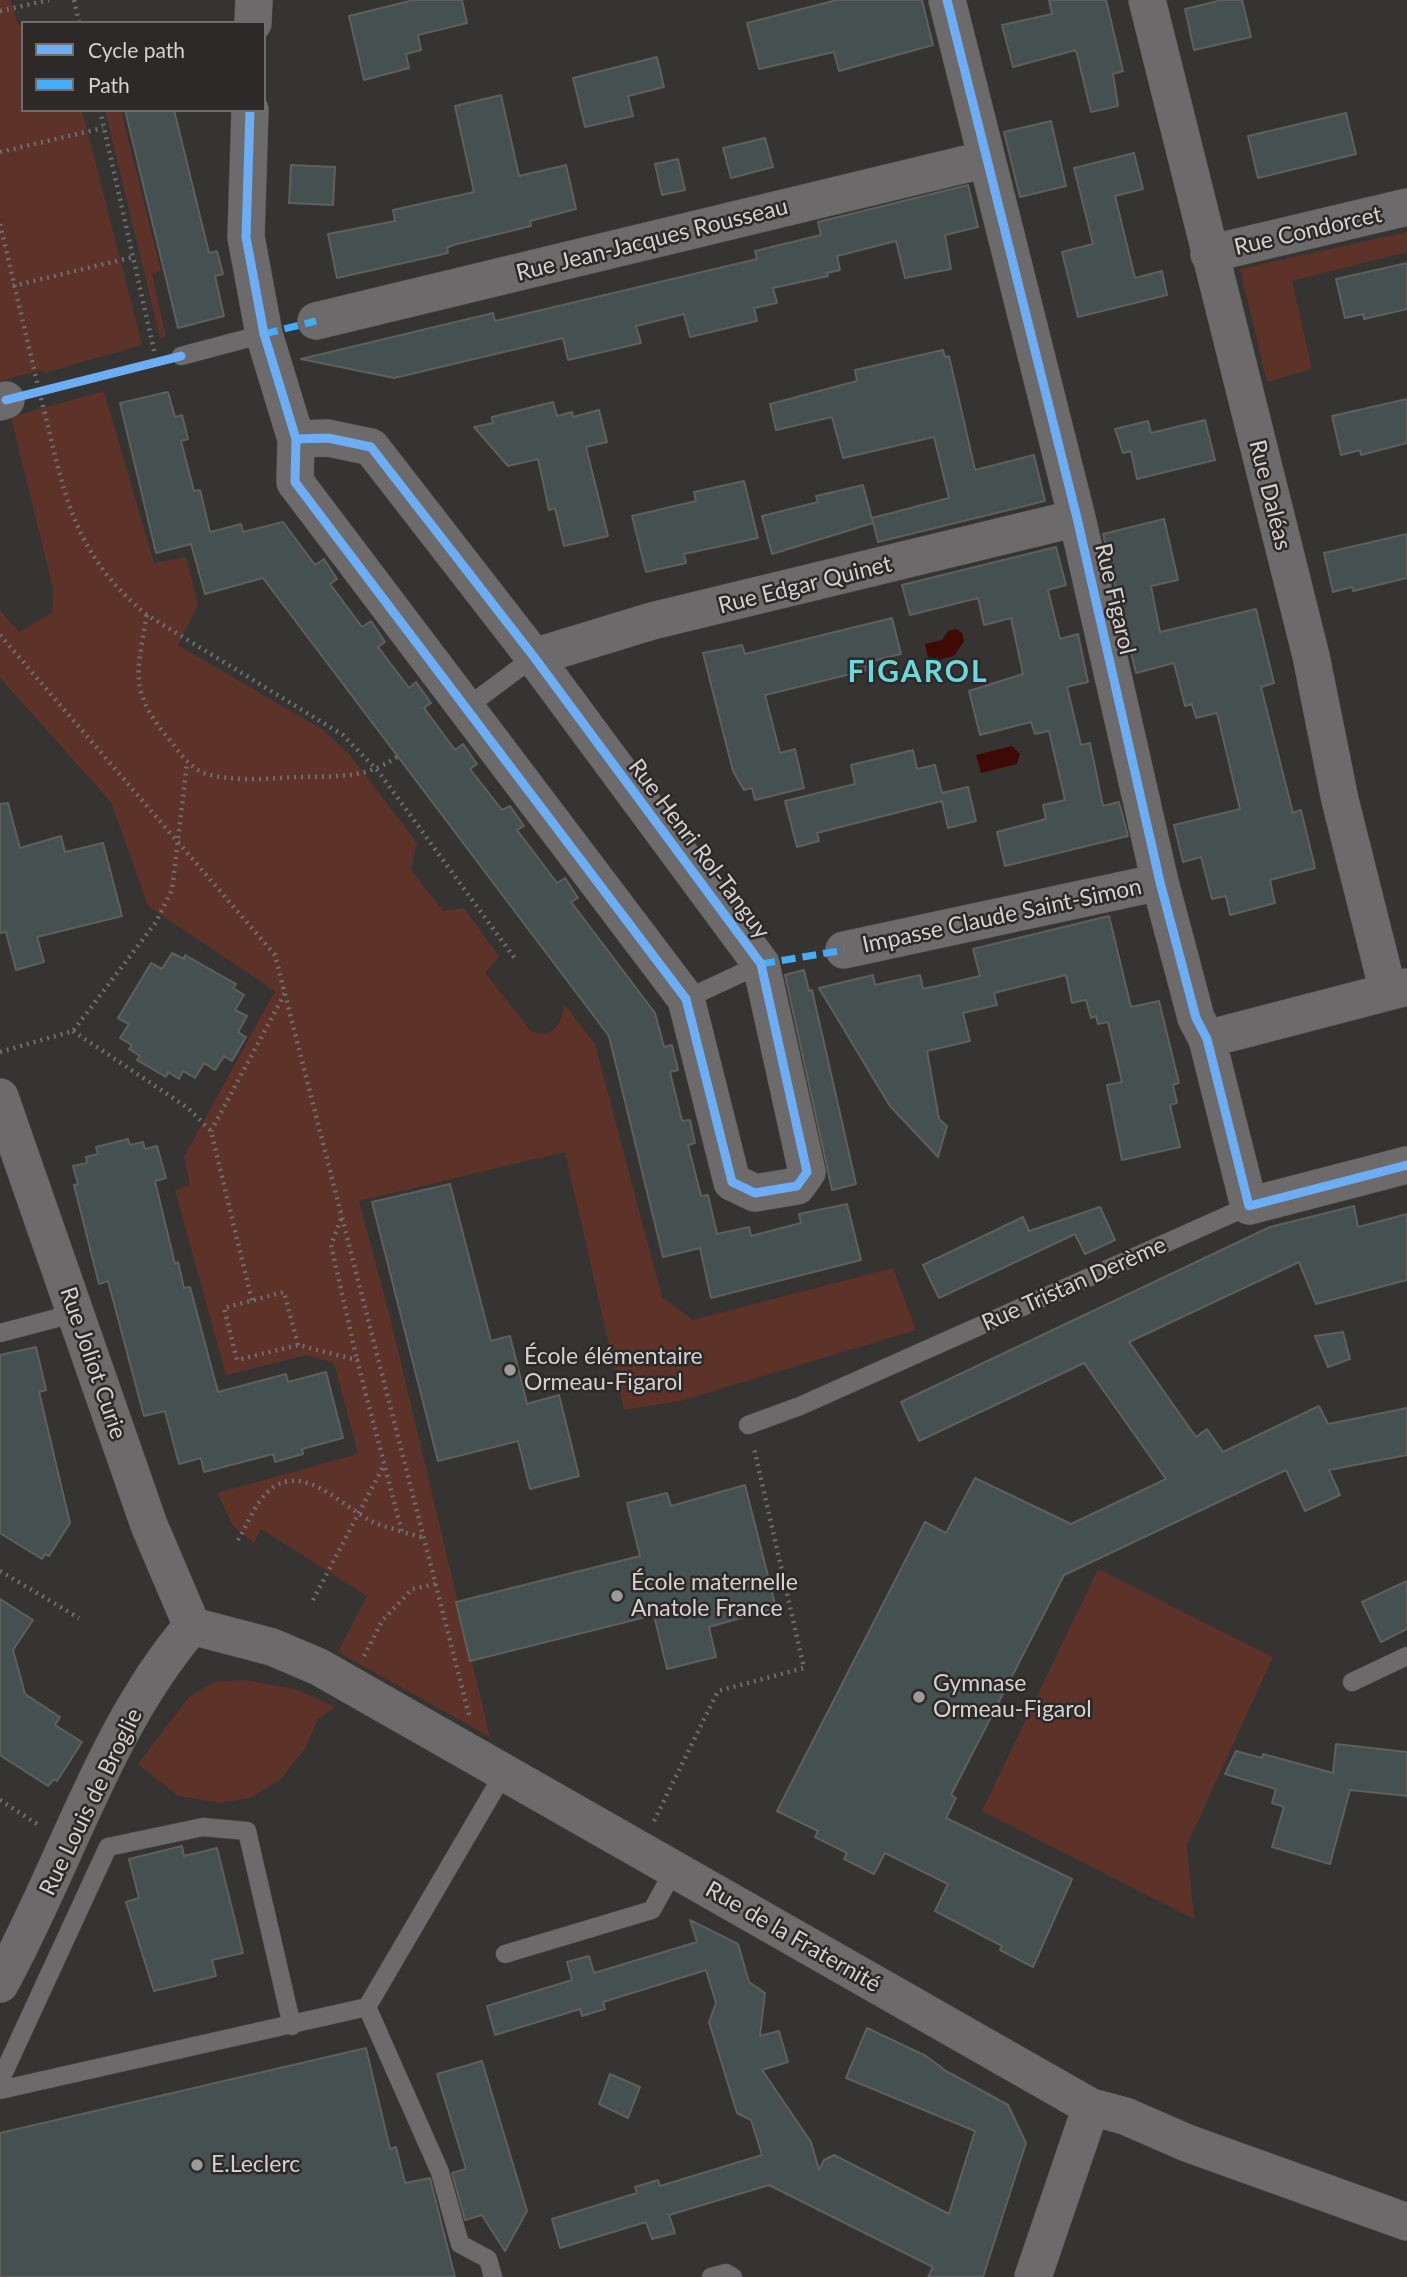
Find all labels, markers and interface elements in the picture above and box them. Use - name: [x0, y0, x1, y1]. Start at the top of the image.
- legend: [21, 21, 266, 112]
- text: Cycle path: [88, 37, 185, 62]
- text: Path: [88, 72, 130, 97]
- street label: Rue Jean-Jacques Rousseau: [513, 193, 791, 287]
- street label: Rue Condorcet: [1231, 201, 1385, 261]
- street label: Rue Daléas: [1243, 437, 1297, 553]
- street label: Rue Figarol: [1089, 541, 1141, 657]
- street label: Rue Edgar Quinet: [715, 550, 895, 620]
- district label: FIGAROL: [848, 654, 988, 690]
- street label: Rue Henri Rol-Tanguy: [622, 754, 776, 944]
- street label: Impasse Claude Saint-Simon: [860, 873, 1144, 959]
- street label: Rue Tristan Derème: [978, 1231, 1170, 1337]
- street label: Rue Joliot Curie: [54, 1283, 132, 1443]
- place label: École élémentaire Ormeau-Figarol: [524, 1343, 703, 1397]
- marker: École élémentaire Ormeau-Figarol: [502, 1362, 518, 1378]
- place label: École maternelle Anatole France: [631, 1569, 798, 1623]
- marker: École maternelle Anatole France: [609, 1588, 625, 1604]
- place label: Gymnase Ormeau-Figarol: [933, 1670, 1092, 1724]
- marker: Gymnase Ormeau-Figarol: [911, 1689, 927, 1705]
- street label: Rue Louis de Broglie: [34, 1704, 148, 1900]
- street label: Rue de la Fraternité: [701, 1876, 885, 1998]
- place label: E.Leclerc: [211, 2151, 300, 2179]
- marker: E.Leclerc: [189, 2157, 205, 2173]

